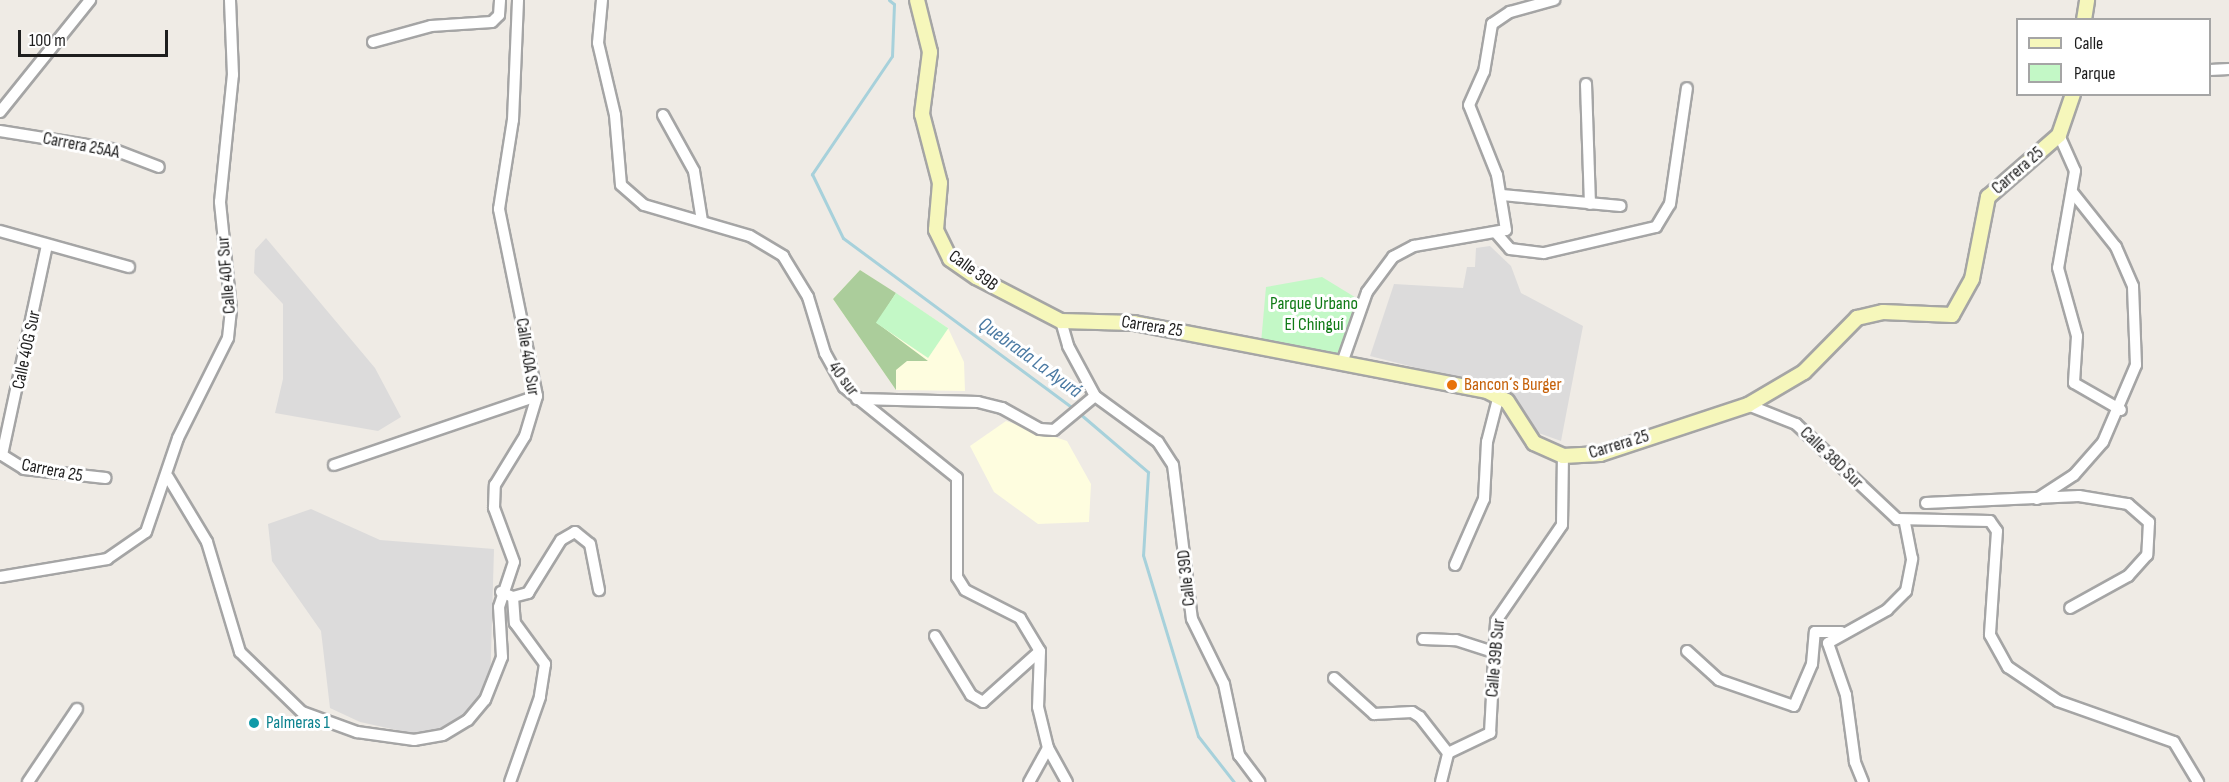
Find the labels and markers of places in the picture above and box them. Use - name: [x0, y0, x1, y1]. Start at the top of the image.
- place label: Bancon´s Burger: [1464, 374, 1562, 396]
- marker: Bancon´s Burger: [1445, 378, 1459, 392]
- place label: Palmeras 1: [266, 712, 330, 734]
- marker: Palmeras 1: [247, 716, 261, 730]

